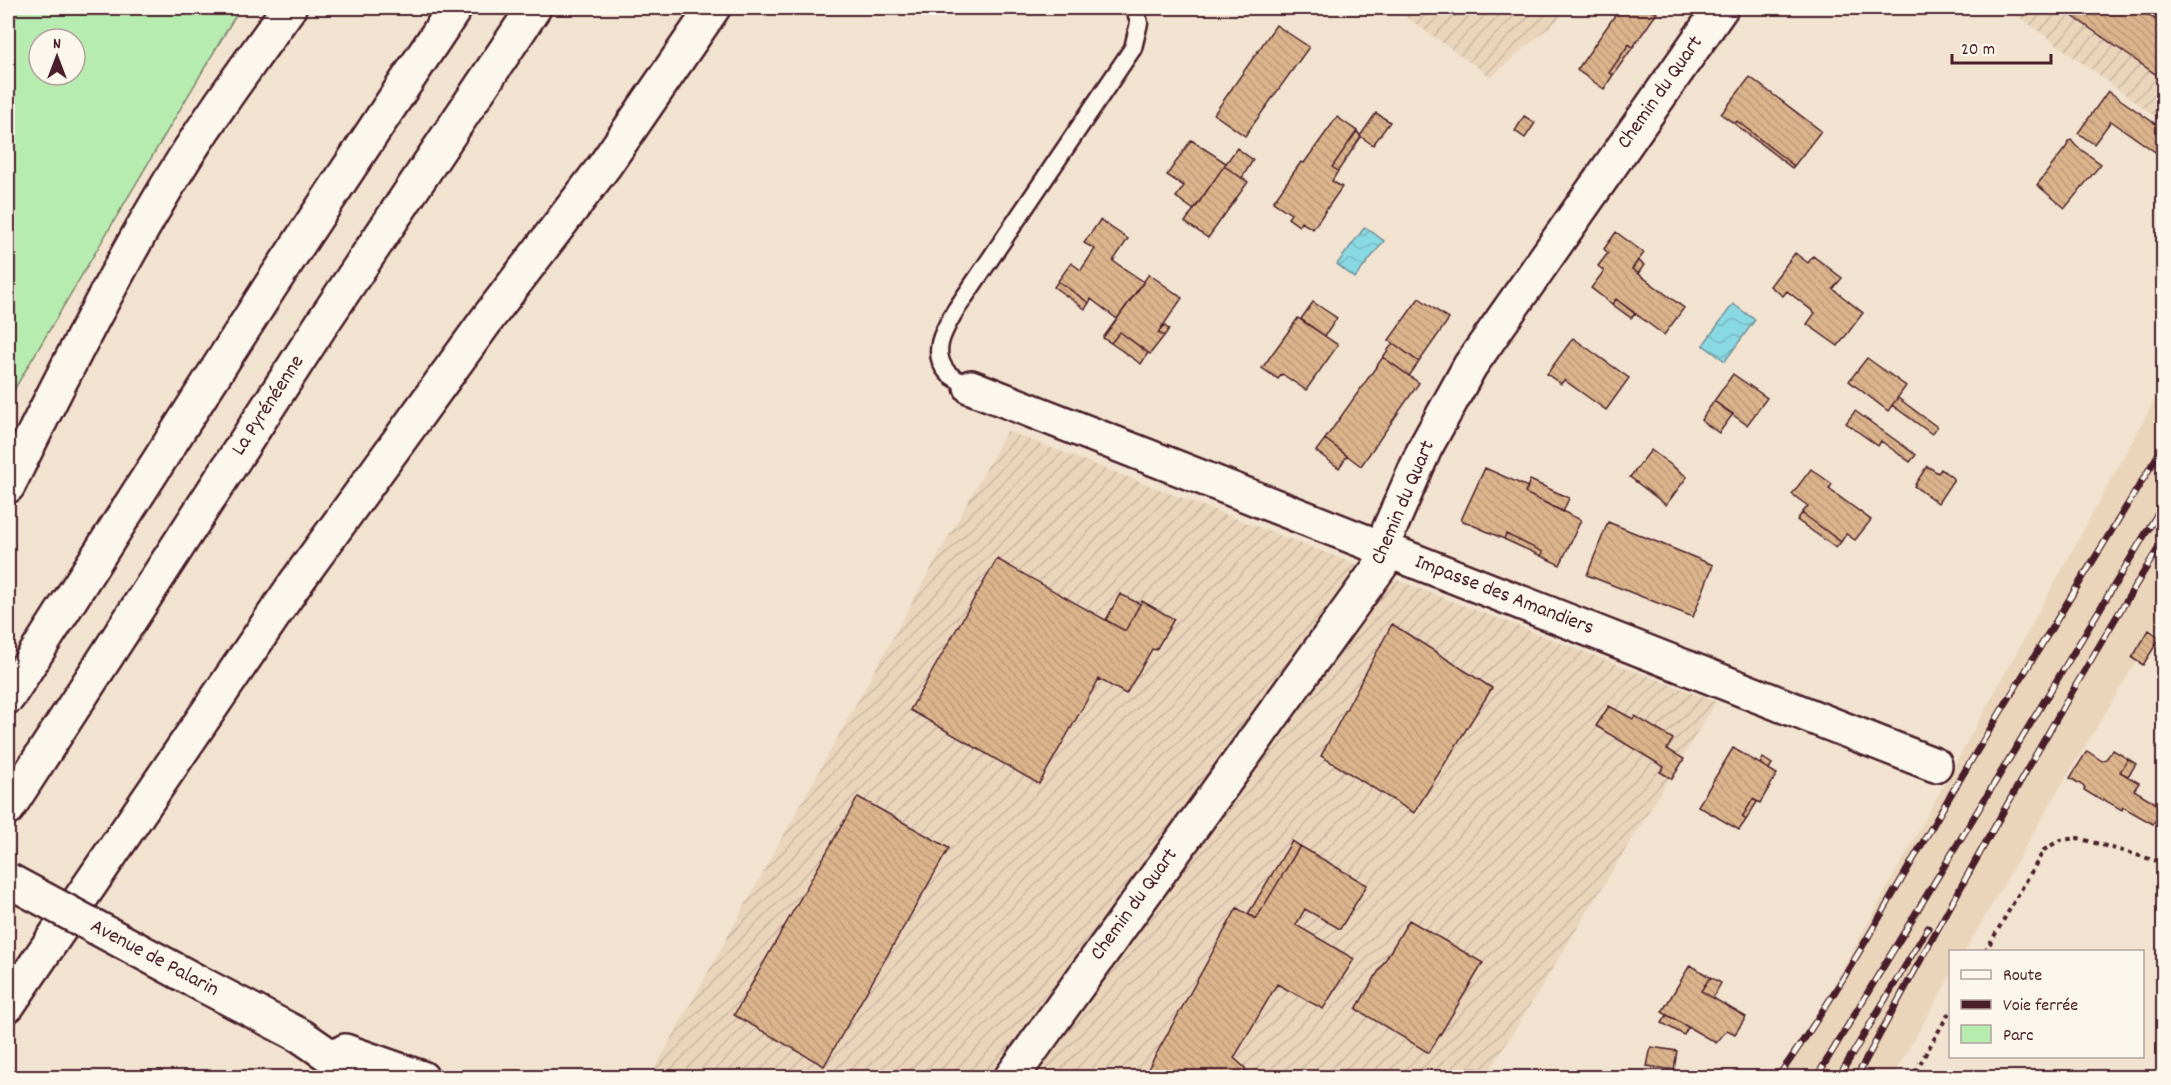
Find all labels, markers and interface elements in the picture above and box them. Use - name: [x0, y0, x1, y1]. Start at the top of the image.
- north arrow: [27, 27, 87, 87]
- scale bar: [1952, 27, 2051, 65]
- street label: Chemin du Quart: [1611, 30, 1711, 156]
- text: N: [53, 33, 61, 56]
- text: 20 m: [1961, 38, 1995, 63]
- street label: La Pyrénéenne: [225, 350, 313, 462]
- street label: Chemin du Quart: [1364, 436, 1444, 570]
- street label: Impasse des Amandiers: [1410, 548, 1598, 644]
- street label: Chemin du Quart: [1084, 842, 1186, 967]
- street label: Avenue de Palarin: [84, 912, 224, 1006]
- legend: [1949, 950, 2144, 1058]
- text: Route: [2003, 964, 2042, 989]
- text: Voie ferrée: [2003, 994, 2078, 1019]
- text: Parc: [2003, 1024, 2034, 1049]

